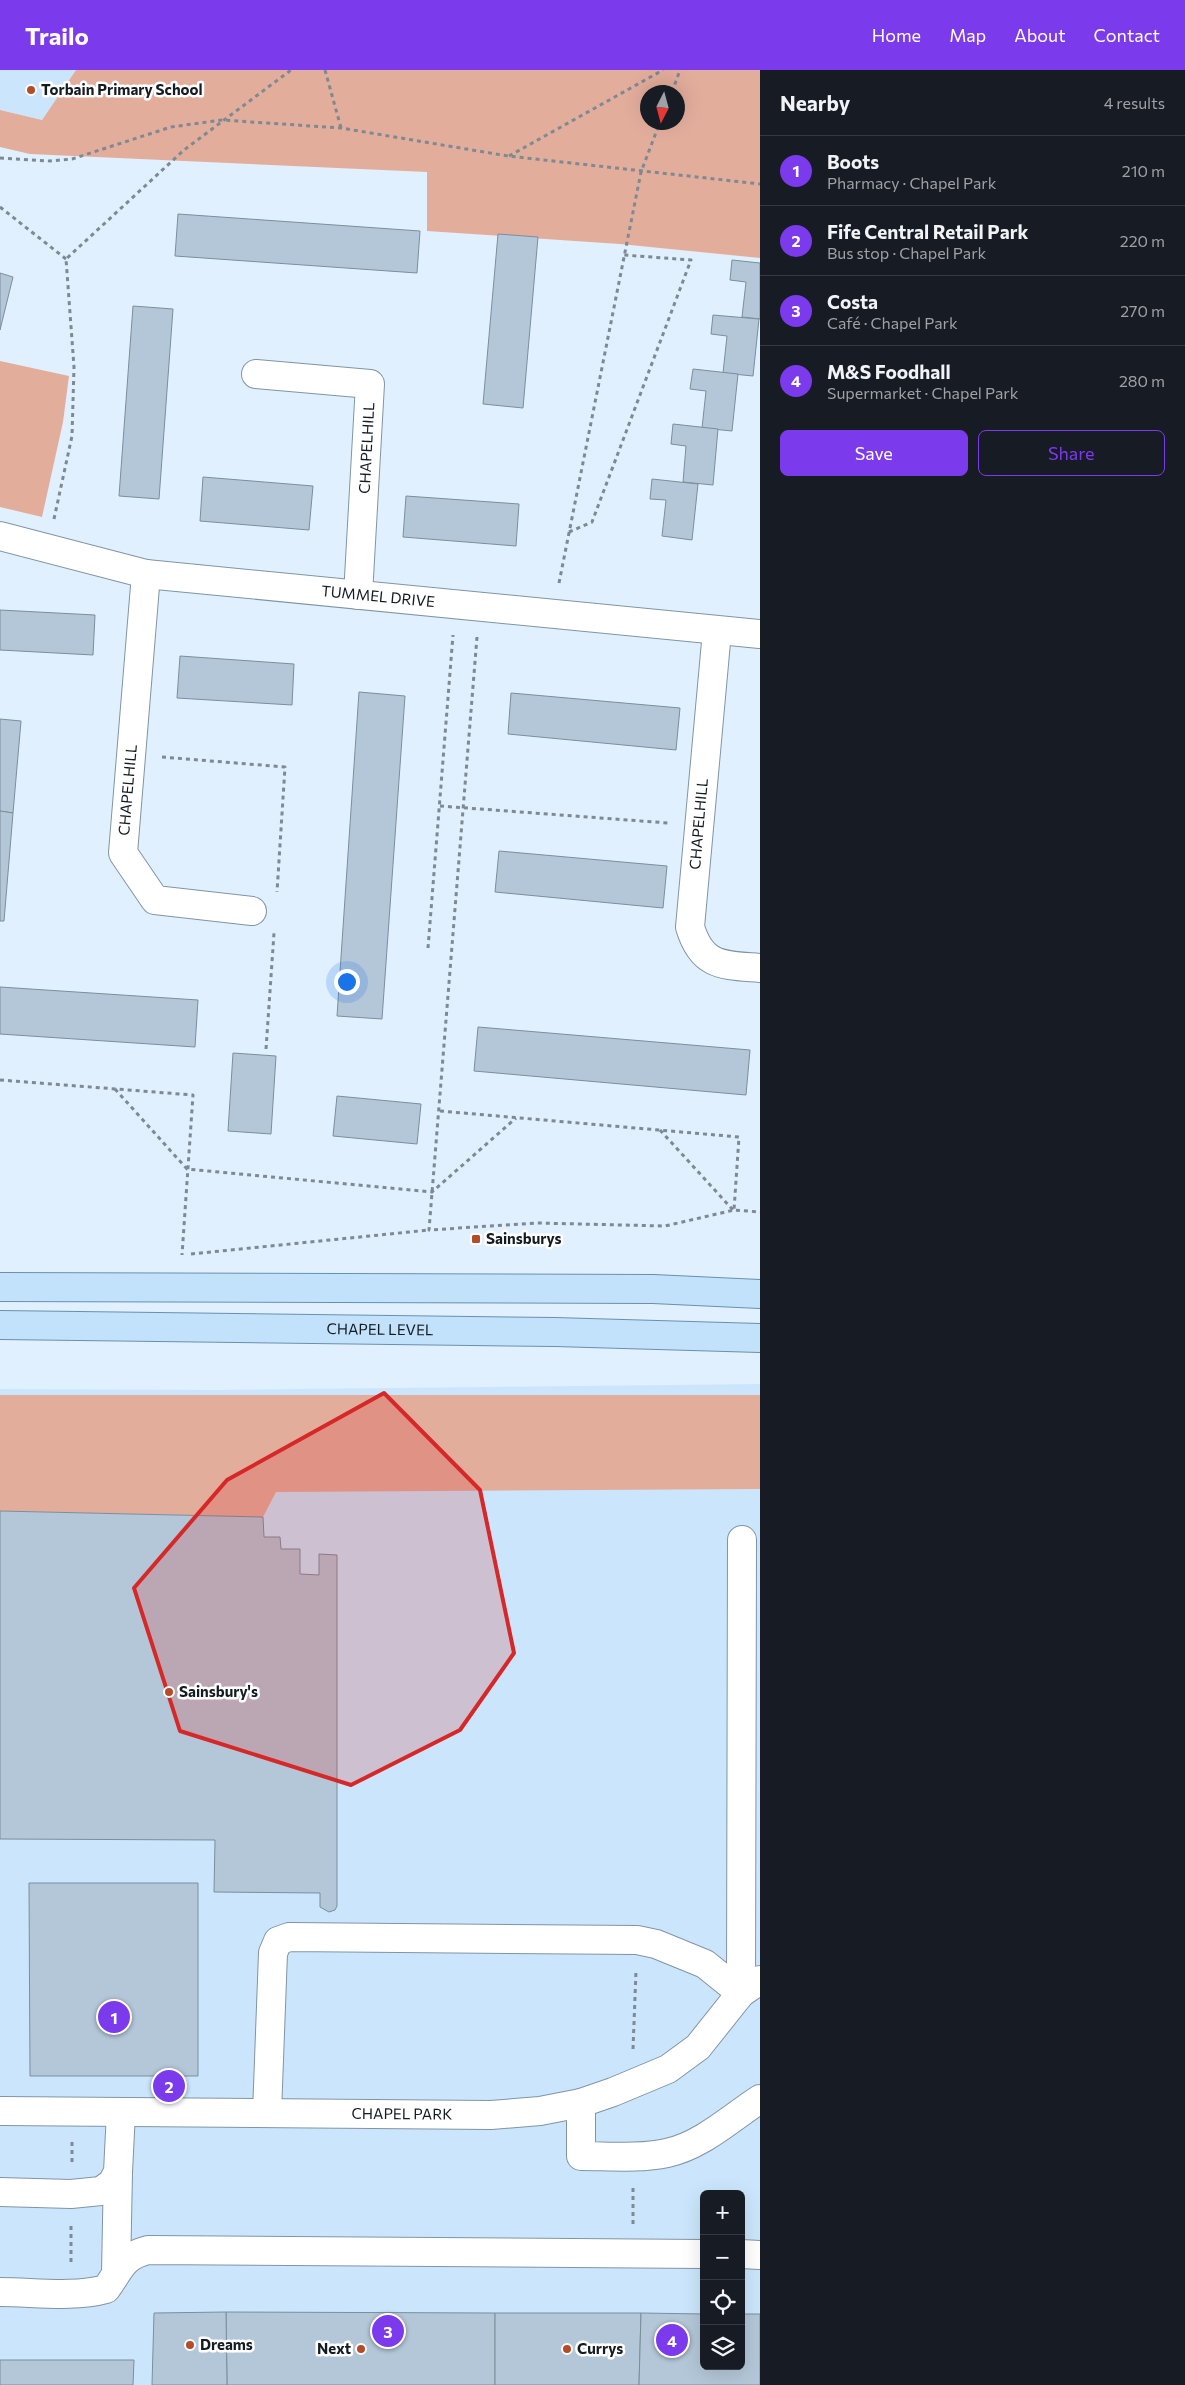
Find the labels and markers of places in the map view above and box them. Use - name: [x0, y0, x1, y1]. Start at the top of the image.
- place label: Torbain Primary School: [41, 80, 203, 98]
- marker: Torbain Primary School: [25, 84, 37, 96]
- place label: Sainsburys: [486, 1229, 561, 1247]
- marker: Sainsburys: [470, 1233, 482, 1245]
- place label: Sainsbury's: [179, 1682, 258, 1700]
- marker: Sainsbury's: [163, 1686, 175, 1698]
- pin: 1: [98, 1998, 130, 2036]
- pin: 2: [153, 2067, 185, 2105]
- pin: 3: [372, 2312, 404, 2350]
- pin: 4: [656, 2321, 688, 2359]
- place label: Dreams: [200, 2335, 253, 2353]
- marker: Dreams: [184, 2339, 196, 2351]
- place label: Next: [317, 2339, 351, 2357]
- place label: Currys: [577, 2339, 623, 2357]
- marker: Next: [355, 2343, 367, 2355]
- marker: Currys: [561, 2343, 573, 2355]

